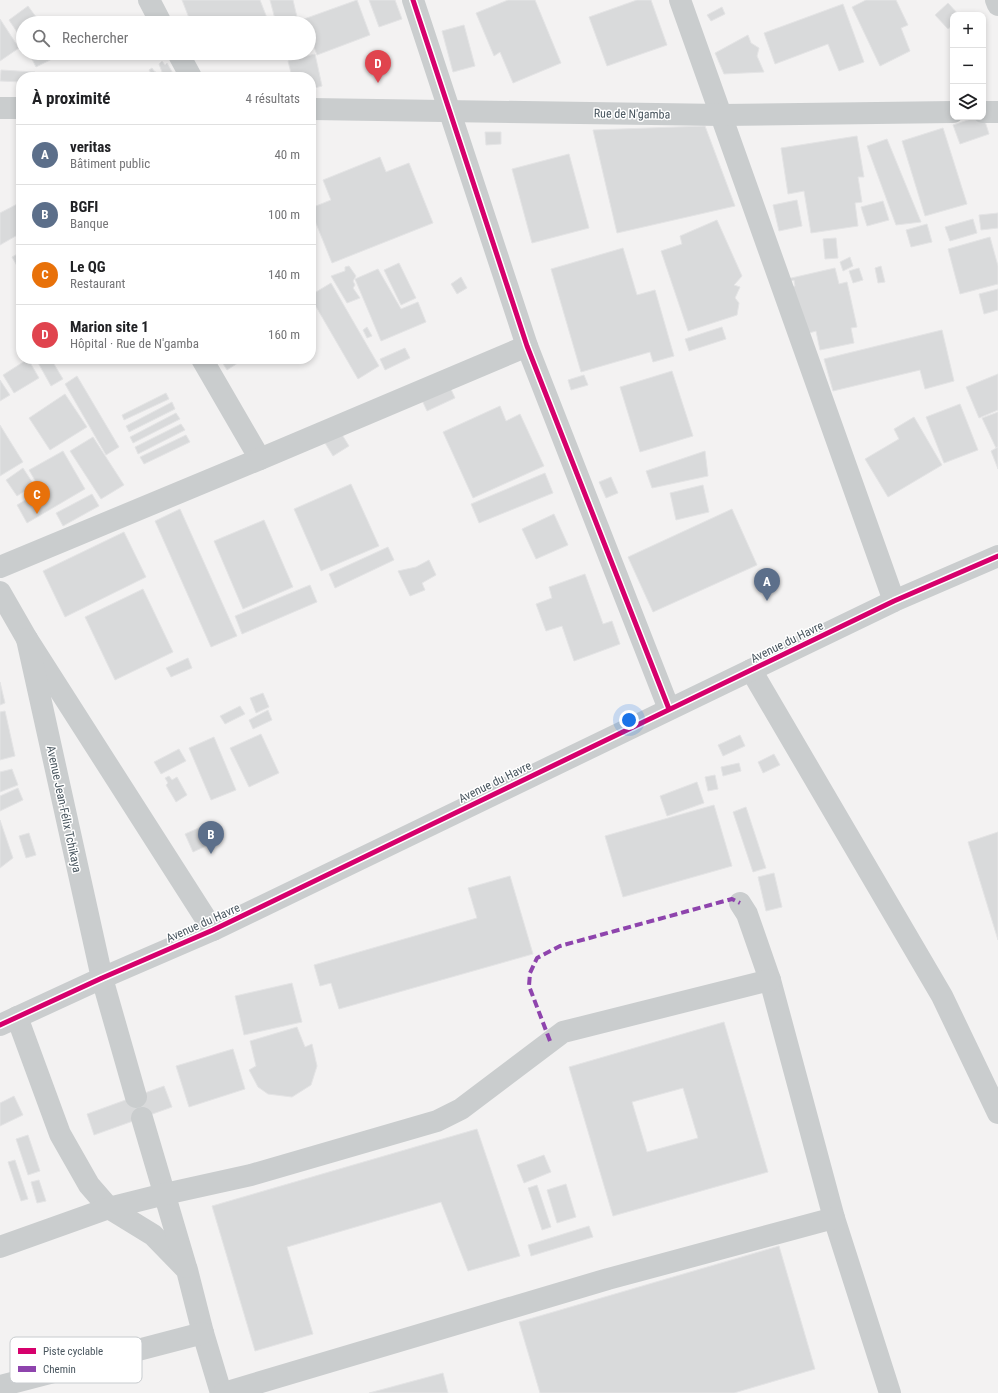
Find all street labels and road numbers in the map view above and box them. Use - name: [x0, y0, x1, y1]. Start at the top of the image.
- street label: Rue de N'gamba: [594, 106, 671, 122]
- street label: Avenue du Havre: [748, 618, 826, 666]
- street label: Avenue Jean-Félix Tchikaya: [44, 744, 84, 874]
- street label: Avenue du Havre: [456, 758, 534, 806]
- street label: Avenue du Havre: [164, 900, 242, 946]

